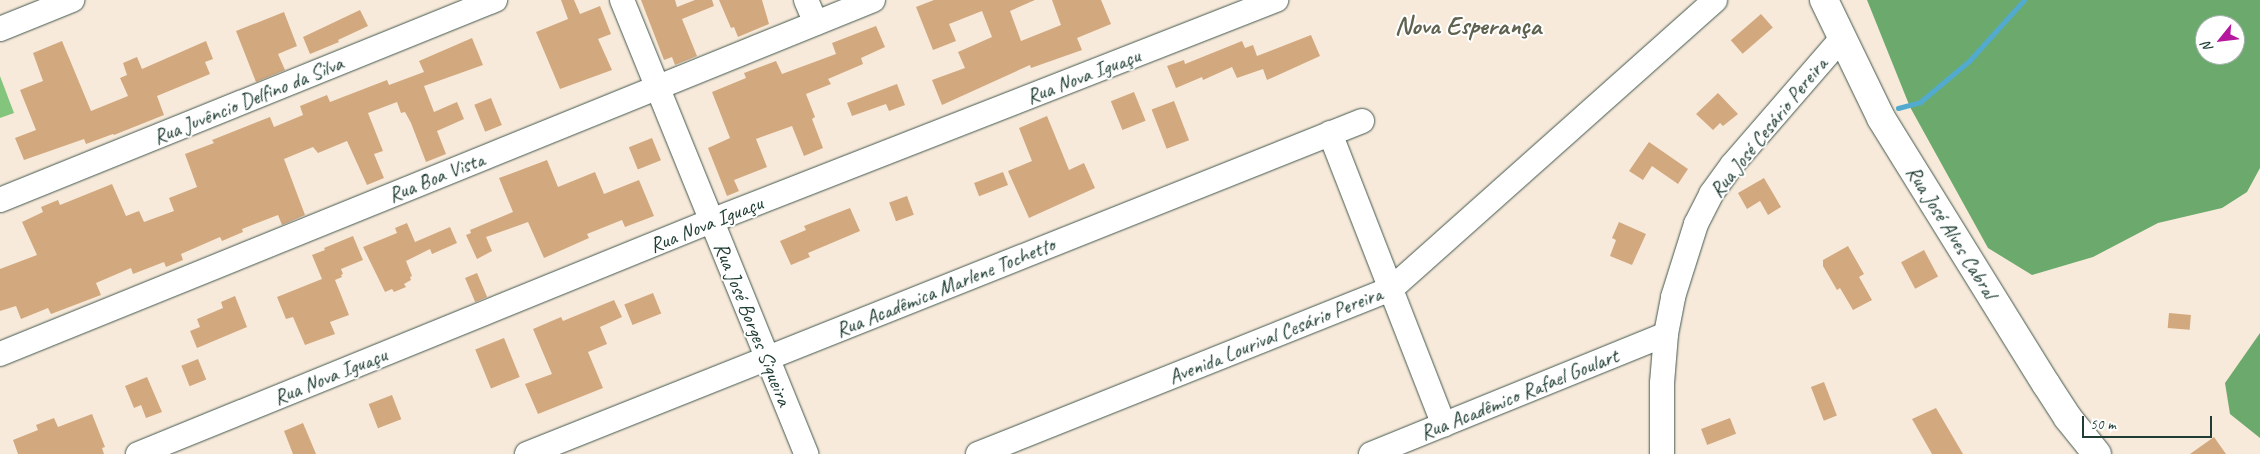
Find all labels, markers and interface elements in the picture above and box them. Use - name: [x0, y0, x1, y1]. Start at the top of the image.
- district label: Nova Esperança: [1395, 10, 1541, 42]
- north arrow: [2195, 15, 2245, 65]
- text: N: [2198, 39, 2217, 55]
- street label: Rua Nova Iguaçu: [1023, 43, 1143, 109]
- street label: Rua Juvêncio Delfino da Silva: [149, 50, 347, 150]
- street label: Rua José Cesário Pereira: [1704, 52, 1832, 202]
- street label: Rua Boa Vista: [385, 146, 487, 208]
- street label: Rua José Alves Cabral: [1901, 161, 2003, 303]
- street label: Rua Nova Iguaçu: [646, 190, 766, 258]
- street label: Rua Acadêmica Marlene Tochetto: [832, 231, 1058, 343]
- street label: Rua José Borges Siqueira: [709, 239, 797, 409]
- street label: Avenida Lourival Cesário Pereira: [1164, 281, 1386, 389]
- street label: Rua Nova Iguaçu: [270, 342, 390, 410]
- street label: Rua Acadêmico Rafael Goulart: [1416, 343, 1622, 445]
- scale bar: [2085, 406, 2215, 438]
- text: 50 m: [2090, 415, 2116, 434]

